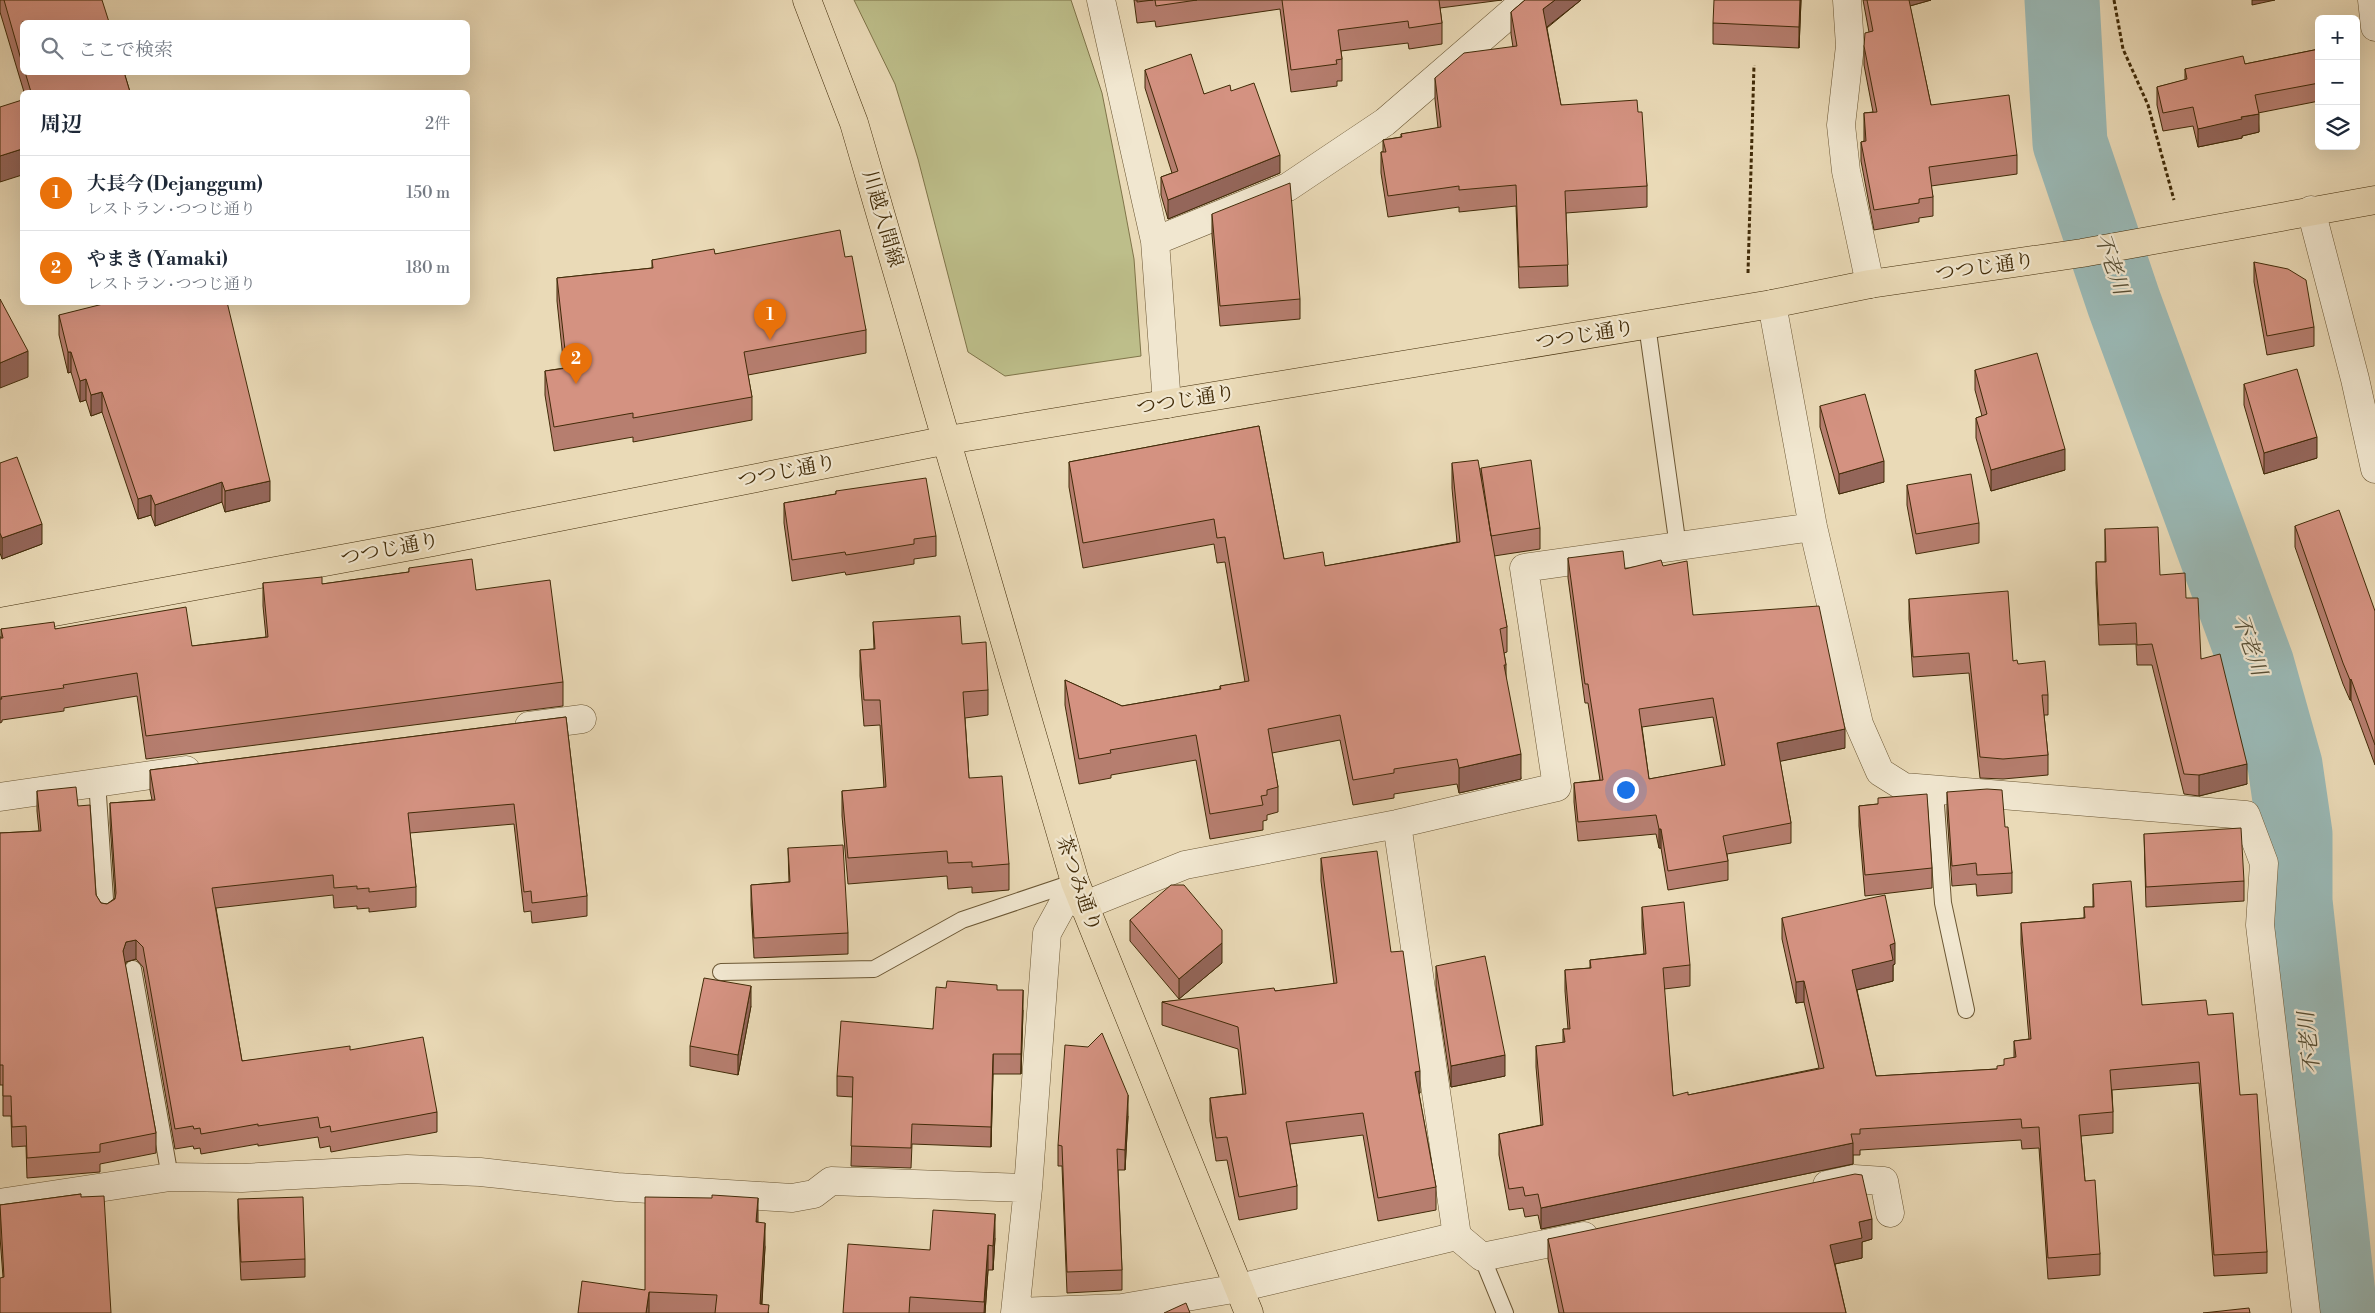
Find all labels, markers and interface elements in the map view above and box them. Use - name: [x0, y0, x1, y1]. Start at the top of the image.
- map controls: [2315, 15, 2360, 150]
- button: +: [2315, 15, 2360, 60]
- search box: [20, 20, 470, 75]
- icon: search: [38, 34, 66, 62]
- text: ここで検索: [78, 38, 173, 62]
- button: −: [2315, 60, 2360, 105]
- button: layers: [2315, 105, 2360, 150]
- text: 周辺: [40, 112, 82, 138]
- text: 2件: [425, 114, 450, 134]
- street label: 川越入間線: [856, 167, 908, 271]
- text: 大長今 (Dejanggum): [87, 172, 263, 196]
- text: 1: [52, 183, 60, 203]
- text: 150 m: [406, 183, 450, 203]
- text: レストラン · つつじ通り: [87, 199, 256, 219]
- water label: 不老川: [2088, 230, 2134, 300]
- text: やまき (Yamaki): [87, 247, 228, 271]
- street label: つつじ通り: [1934, 249, 2036, 287]
- text: 2: [51, 258, 61, 278]
- text: 180 m: [406, 258, 450, 278]
- text: レストラン · つつじ通り: [87, 274, 256, 294]
- pin: 1: [754, 299, 786, 340]
- street label: つつじ通り: [1534, 316, 1636, 356]
- pin: 2: [560, 343, 592, 384]
- street label: つつじ通り: [1135, 381, 1237, 421]
- street label: つつじ通り: [736, 450, 838, 494]
- street label: つつじ通り: [339, 528, 441, 572]
- water label: 不老川: [2226, 611, 2272, 681]
- your location: [1613, 777, 1639, 803]
- street label: 茶つみ通り: [1050, 833, 1106, 935]
- water label: 不老川: [2294, 1008, 2326, 1076]

